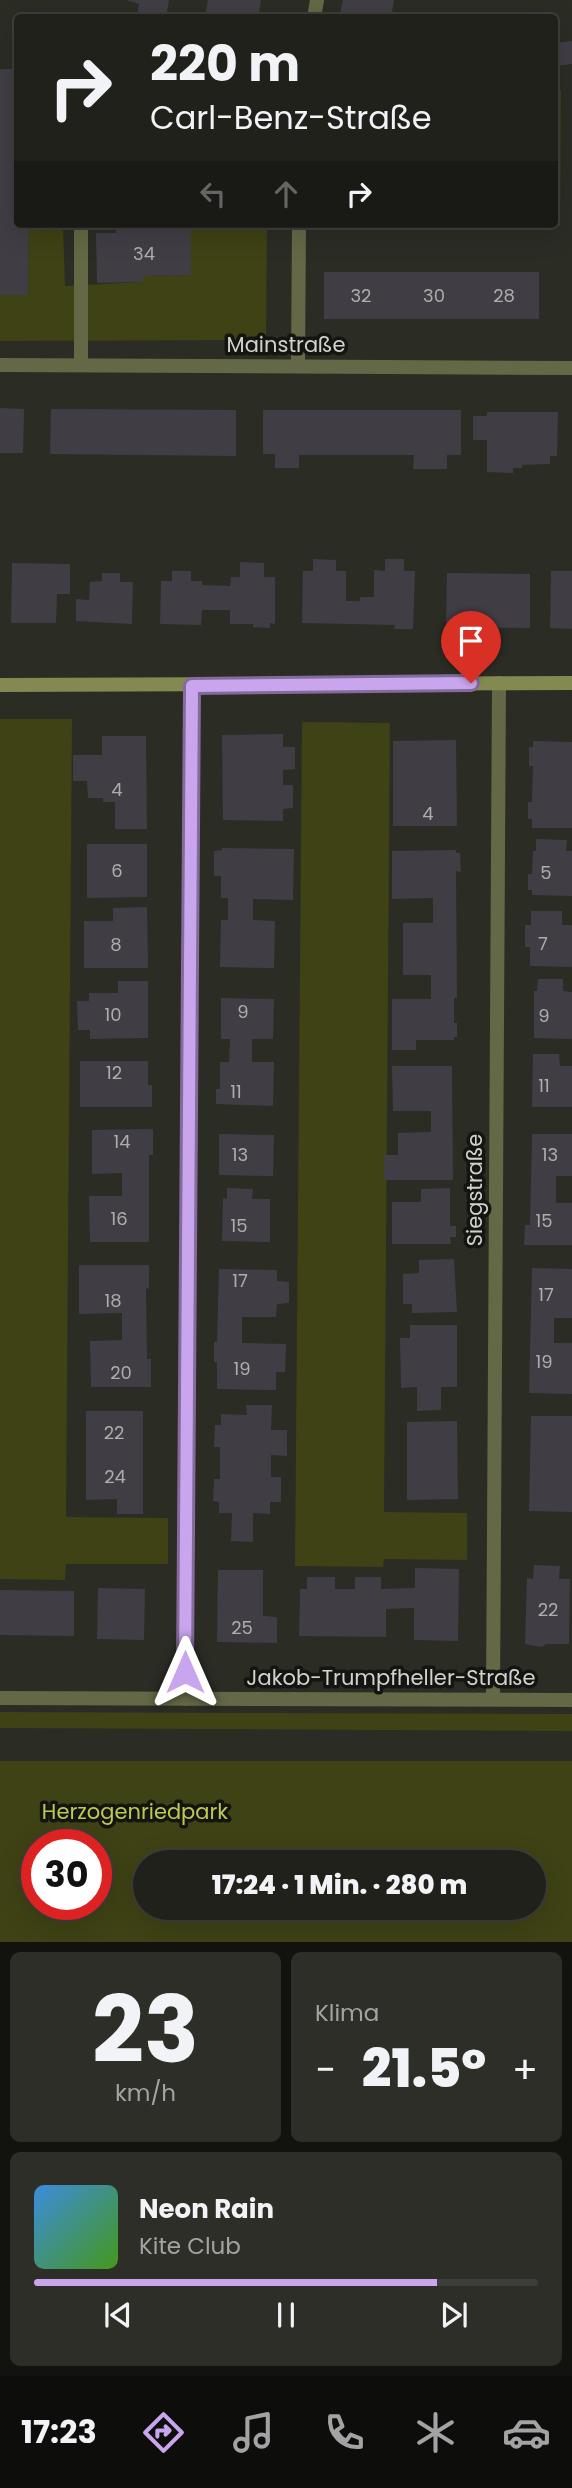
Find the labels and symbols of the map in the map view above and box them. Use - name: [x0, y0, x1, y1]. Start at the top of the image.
- house number: 34: [133, 241, 155, 266]
- house number: 32: [351, 283, 371, 308]
- house number: 30: [423, 283, 445, 308]
- house number: 28: [493, 283, 515, 308]
- street label: Mainstraße: [227, 330, 345, 359]
- pin: [441, 611, 501, 683]
- house number: 4: [111, 777, 123, 802]
- house number: 4: [422, 801, 434, 826]
- house number: 6: [111, 858, 123, 883]
- house number: 5: [540, 860, 552, 885]
- house number: 7: [538, 931, 548, 956]
- house number: 8: [110, 932, 122, 957]
- house number: 9: [237, 999, 249, 1024]
- house number: 10: [104, 1002, 122, 1027]
- house number: 9: [538, 1003, 550, 1028]
- house number: 12: [106, 1060, 122, 1085]
- house number: 11: [538, 1073, 550, 1098]
- house number: 11: [230, 1079, 242, 1104]
- house number: 14: [113, 1129, 131, 1154]
- street label: Siegstraße: [460, 1134, 489, 1246]
- house number: 13: [232, 1142, 248, 1167]
- house number: 13: [542, 1142, 558, 1167]
- house number: 16: [110, 1206, 128, 1231]
- house number: 15: [535, 1208, 553, 1233]
- house number: 15: [230, 1213, 248, 1238]
- house number: 17: [232, 1268, 248, 1293]
- house number: 17: [538, 1282, 554, 1307]
- house number: 18: [104, 1288, 122, 1313]
- house number: 19: [535, 1349, 553, 1374]
- house number: 19: [233, 1356, 251, 1381]
- house number: 20: [110, 1360, 132, 1385]
- house number: 22: [104, 1420, 124, 1445]
- house number: 24: [104, 1464, 126, 1489]
- house number: 22: [538, 1597, 558, 1622]
- house number: 25: [231, 1615, 253, 1640]
- position arrow: [148, 1635, 222, 1709]
- street label: Jakob-Trumpfheller-Straße: [246, 1663, 536, 1692]
- park label: Herzogenriedpark: [42, 1797, 228, 1826]
- speed limit sign: 30: [21, 1829, 112, 1920]

